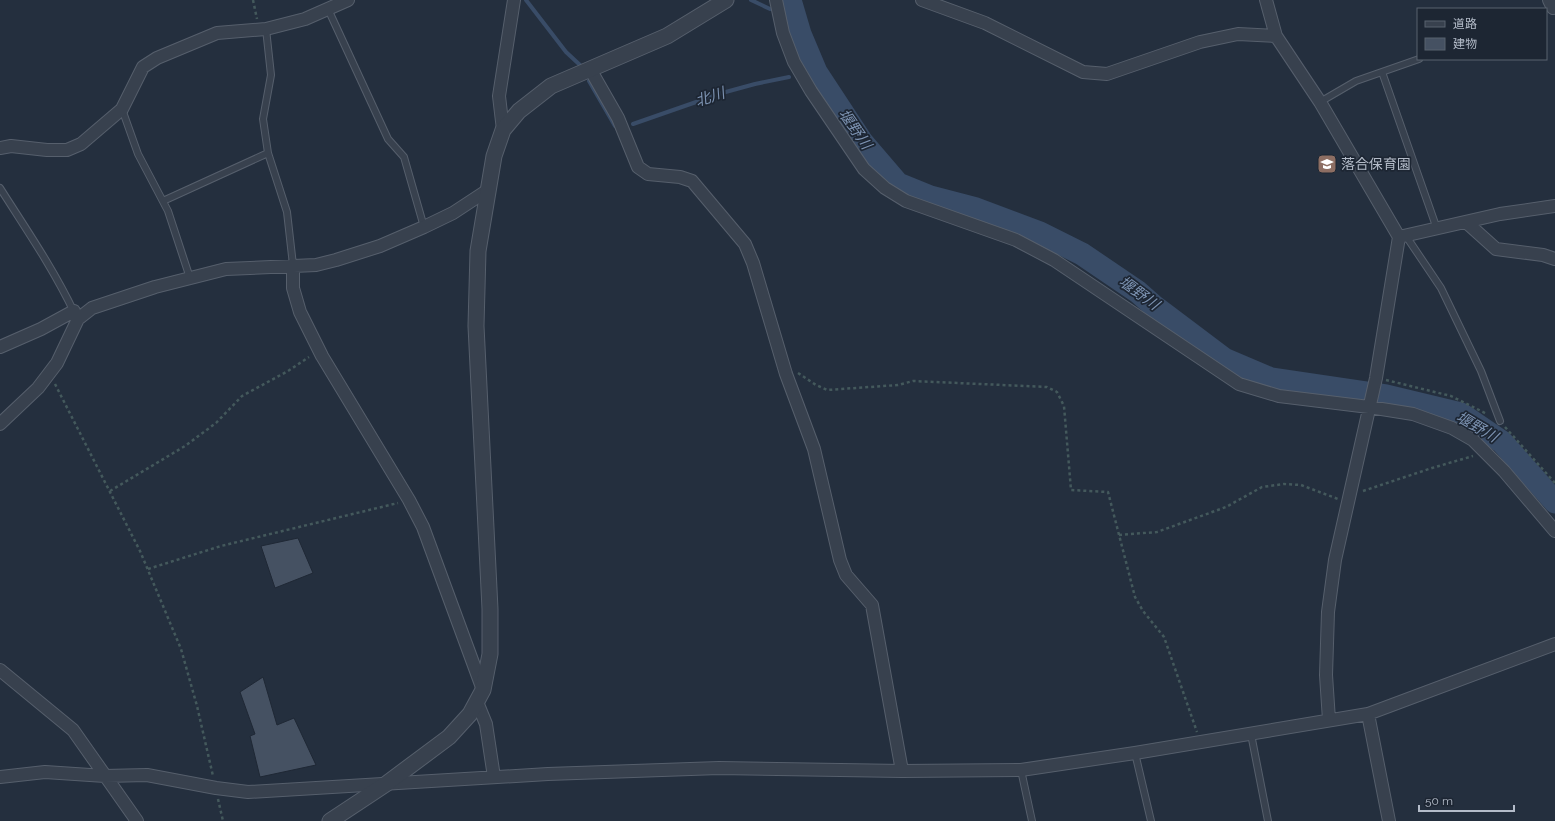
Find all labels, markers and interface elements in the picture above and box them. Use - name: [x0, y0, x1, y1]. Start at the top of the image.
- legend: [1417, 8, 1547, 60]
- text: 道路: [1453, 17, 1477, 31]
- text: 建物: [1453, 37, 1477, 51]
- water label: 北川: [693, 83, 729, 110]
- water label: 堰野川: [835, 105, 876, 154]
- school or university icon: 落合保育園: [1316, 153, 1338, 175]
- place label: 落合保育園: [1341, 156, 1411, 172]
- water label: 堰野川: [1116, 272, 1164, 315]
- water label: 堰野川: [1453, 408, 1503, 447]
- scale bar: [1419, 787, 1514, 813]
- text: 50 m: [1425, 794, 1453, 808]

